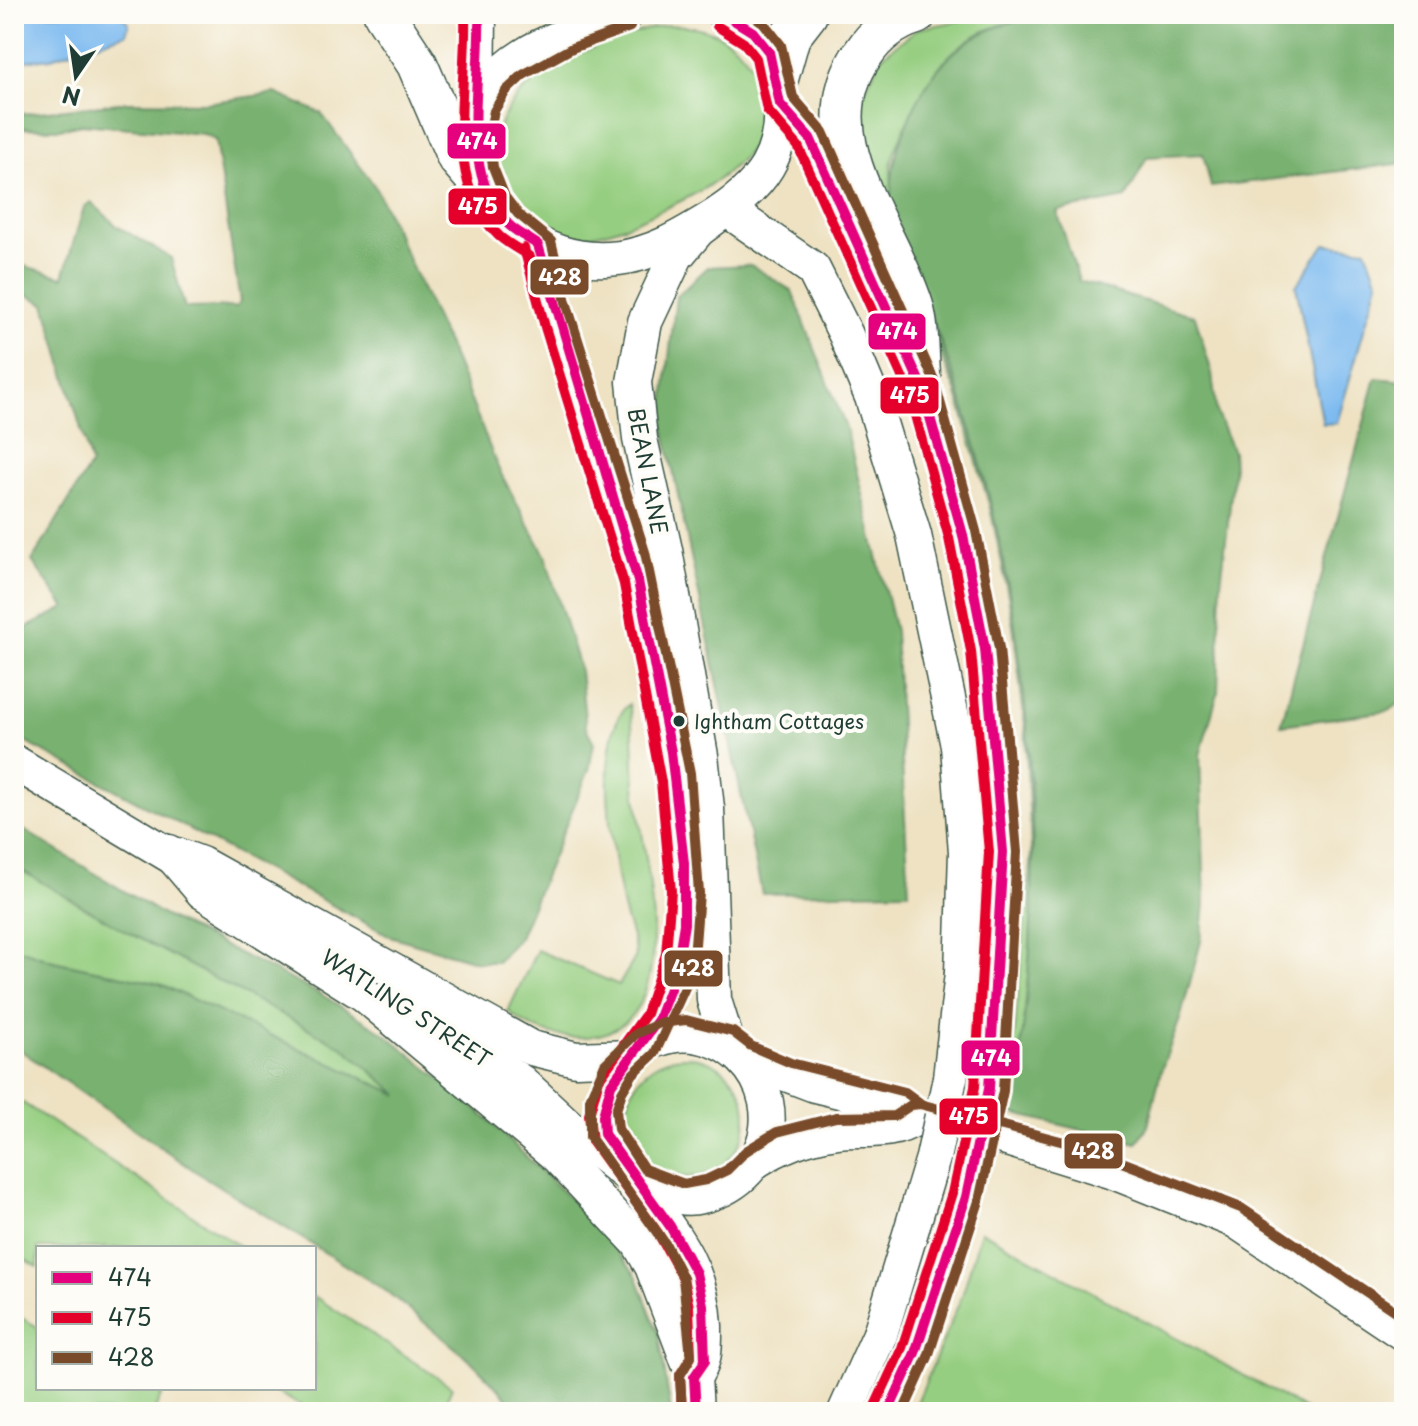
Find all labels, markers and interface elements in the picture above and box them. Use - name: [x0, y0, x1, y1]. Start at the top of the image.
- north arrow: [36, 36, 116, 116]
- text: N: [59, 79, 83, 115]
- line badge: 474: [446, 122, 507, 160]
- text: 474: [456, 123, 498, 156]
- line badge: 475: [447, 187, 508, 226]
- text: 475: [458, 188, 498, 221]
- line badge: 428: [529, 258, 590, 296]
- text: 428: [538, 259, 582, 292]
- line badge: 474: [867, 312, 927, 351]
- text: 474: [876, 313, 918, 346]
- line badge: 475: [879, 376, 940, 415]
- text: 475: [890, 377, 930, 410]
- street label: BEAN LANE: [621, 405, 677, 537]
- place label: Ightham Cottages: [694, 706, 864, 736]
- marker: Ightham Cottages: [671, 713, 687, 729]
- street label: WATLING STREET: [315, 940, 499, 1075]
- line badge: 428: [663, 949, 724, 988]
- text: 428: [671, 950, 715, 983]
- line badge: 474: [960, 1039, 1021, 1077]
- text: 474: [970, 1040, 1012, 1073]
- line badge: 475: [938, 1097, 999, 1136]
- text: 475: [949, 1098, 989, 1131]
- line badge: 428: [1063, 1132, 1124, 1170]
- text: 428: [1071, 1133, 1115, 1166]
- legend: [36, 1246, 316, 1390]
- text: 474: [108, 1258, 152, 1294]
- text: 475: [108, 1298, 152, 1334]
- text: 428: [108, 1338, 155, 1374]

